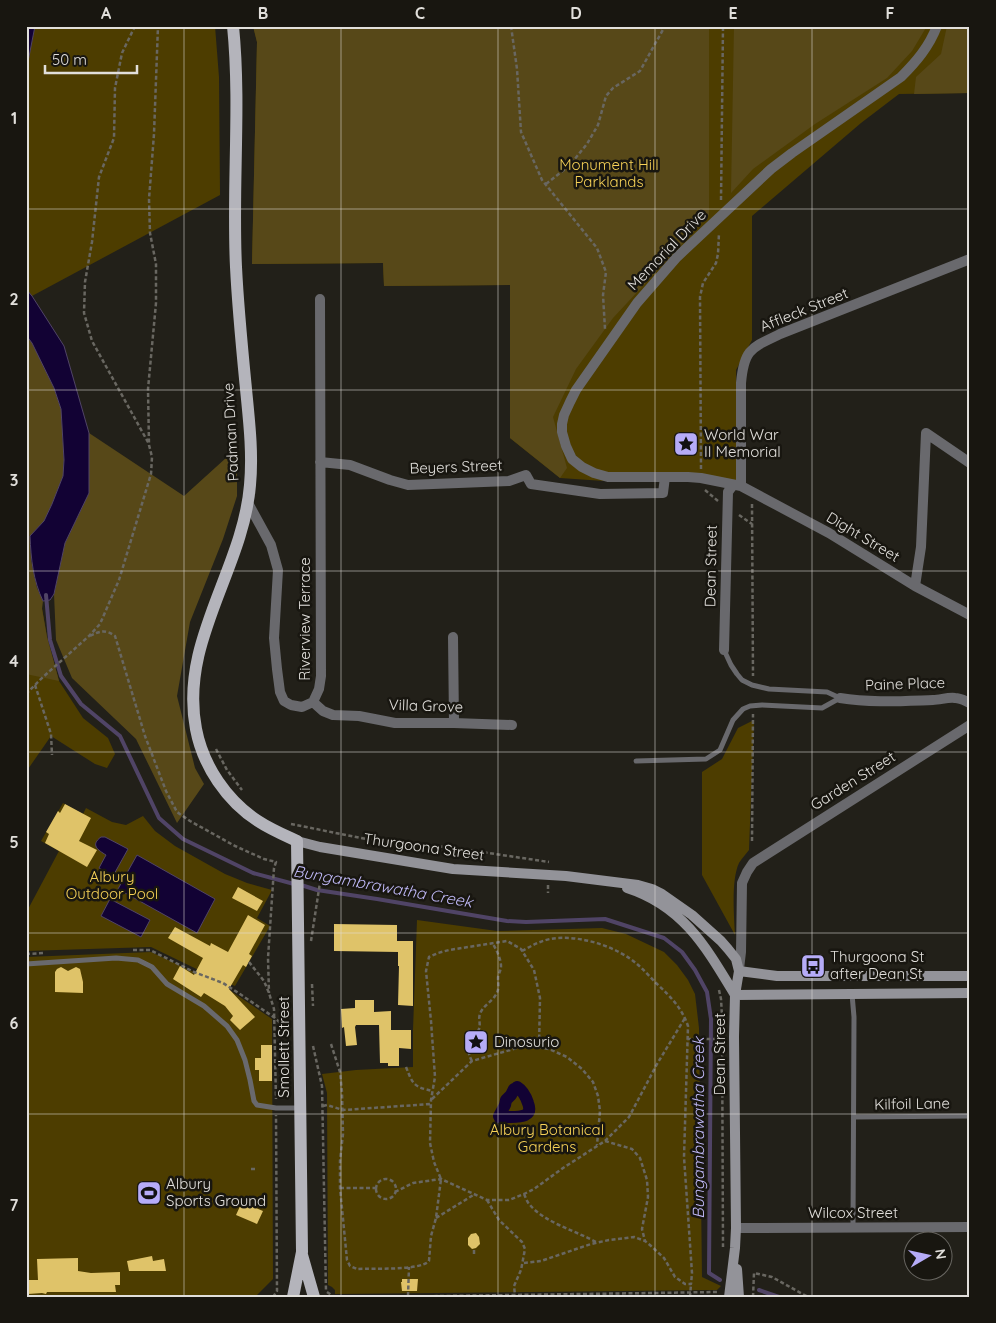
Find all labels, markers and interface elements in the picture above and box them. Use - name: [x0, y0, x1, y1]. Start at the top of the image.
- text: A: [101, 3, 112, 23]
- text: B: [258, 3, 268, 23]
- text: C: [415, 3, 425, 23]
- text: D: [570, 3, 582, 23]
- text: E: [728, 3, 738, 23]
- text: F: [886, 3, 895, 23]
- scale bar: [45, 42, 138, 74]
- text: 50 m: [52, 50, 87, 69]
- text: 1: [11, 108, 17, 128]
- park label: Monument Hill Parklands: [559, 155, 659, 191]
- street label: Memorial Drive: [623, 205, 710, 294]
- street label: Affleck Street: [757, 283, 851, 336]
- text: 2: [9, 289, 19, 309]
- street label: Padman Drive: [218, 382, 243, 482]
- place label: World War II Memorial: [704, 425, 781, 461]
- place icon: World War II Memorial: [673, 431, 699, 457]
- street label: Beyers Street: [409, 455, 503, 478]
- text: 3: [10, 470, 18, 490]
- street label: Dight Street: [823, 507, 903, 566]
- street label: Dean Street: [700, 525, 721, 607]
- street label: Riverview Terrace: [295, 557, 314, 681]
- text: 4: [9, 651, 19, 671]
- street label: Paine Place: [865, 673, 945, 694]
- street label: Villa Grove: [388, 695, 464, 716]
- street label: Garden Street: [807, 747, 899, 814]
- street label: Thurgoona Street: [362, 829, 486, 864]
- text: 5: [9, 832, 19, 852]
- water label: Bungambrawatha Creek: [292, 860, 476, 912]
- park label: Albury Outdoor Pool: [66, 867, 158, 903]
- place label: Thurgoona St after Dean St: [830, 947, 924, 983]
- bus stop icon: Thurgoona St after Dean St: [800, 953, 826, 979]
- street label: Smollett Street: [274, 996, 293, 1098]
- text: 6: [10, 1013, 19, 1033]
- street label: Dean Street: [710, 1013, 729, 1095]
- place icon: Dinosurio: [463, 1029, 489, 1055]
- place label: Dinosurio: [494, 1032, 559, 1051]
- water label: Bungambrawatha Creek: [688, 1036, 708, 1219]
- street label: Kilfoil Lane: [874, 1093, 950, 1114]
- park label: Albury Botanical Gardens: [490, 1120, 604, 1156]
- place label: Albury Sports Ground: [166, 1174, 266, 1210]
- sports icon: Albury Sports Ground: [136, 1180, 162, 1206]
- text: 7: [10, 1195, 19, 1215]
- street label: Wilcox Street: [808, 1203, 898, 1222]
- north arrow: [904, 1230, 954, 1280]
- text: N: [931, 1247, 951, 1260]

